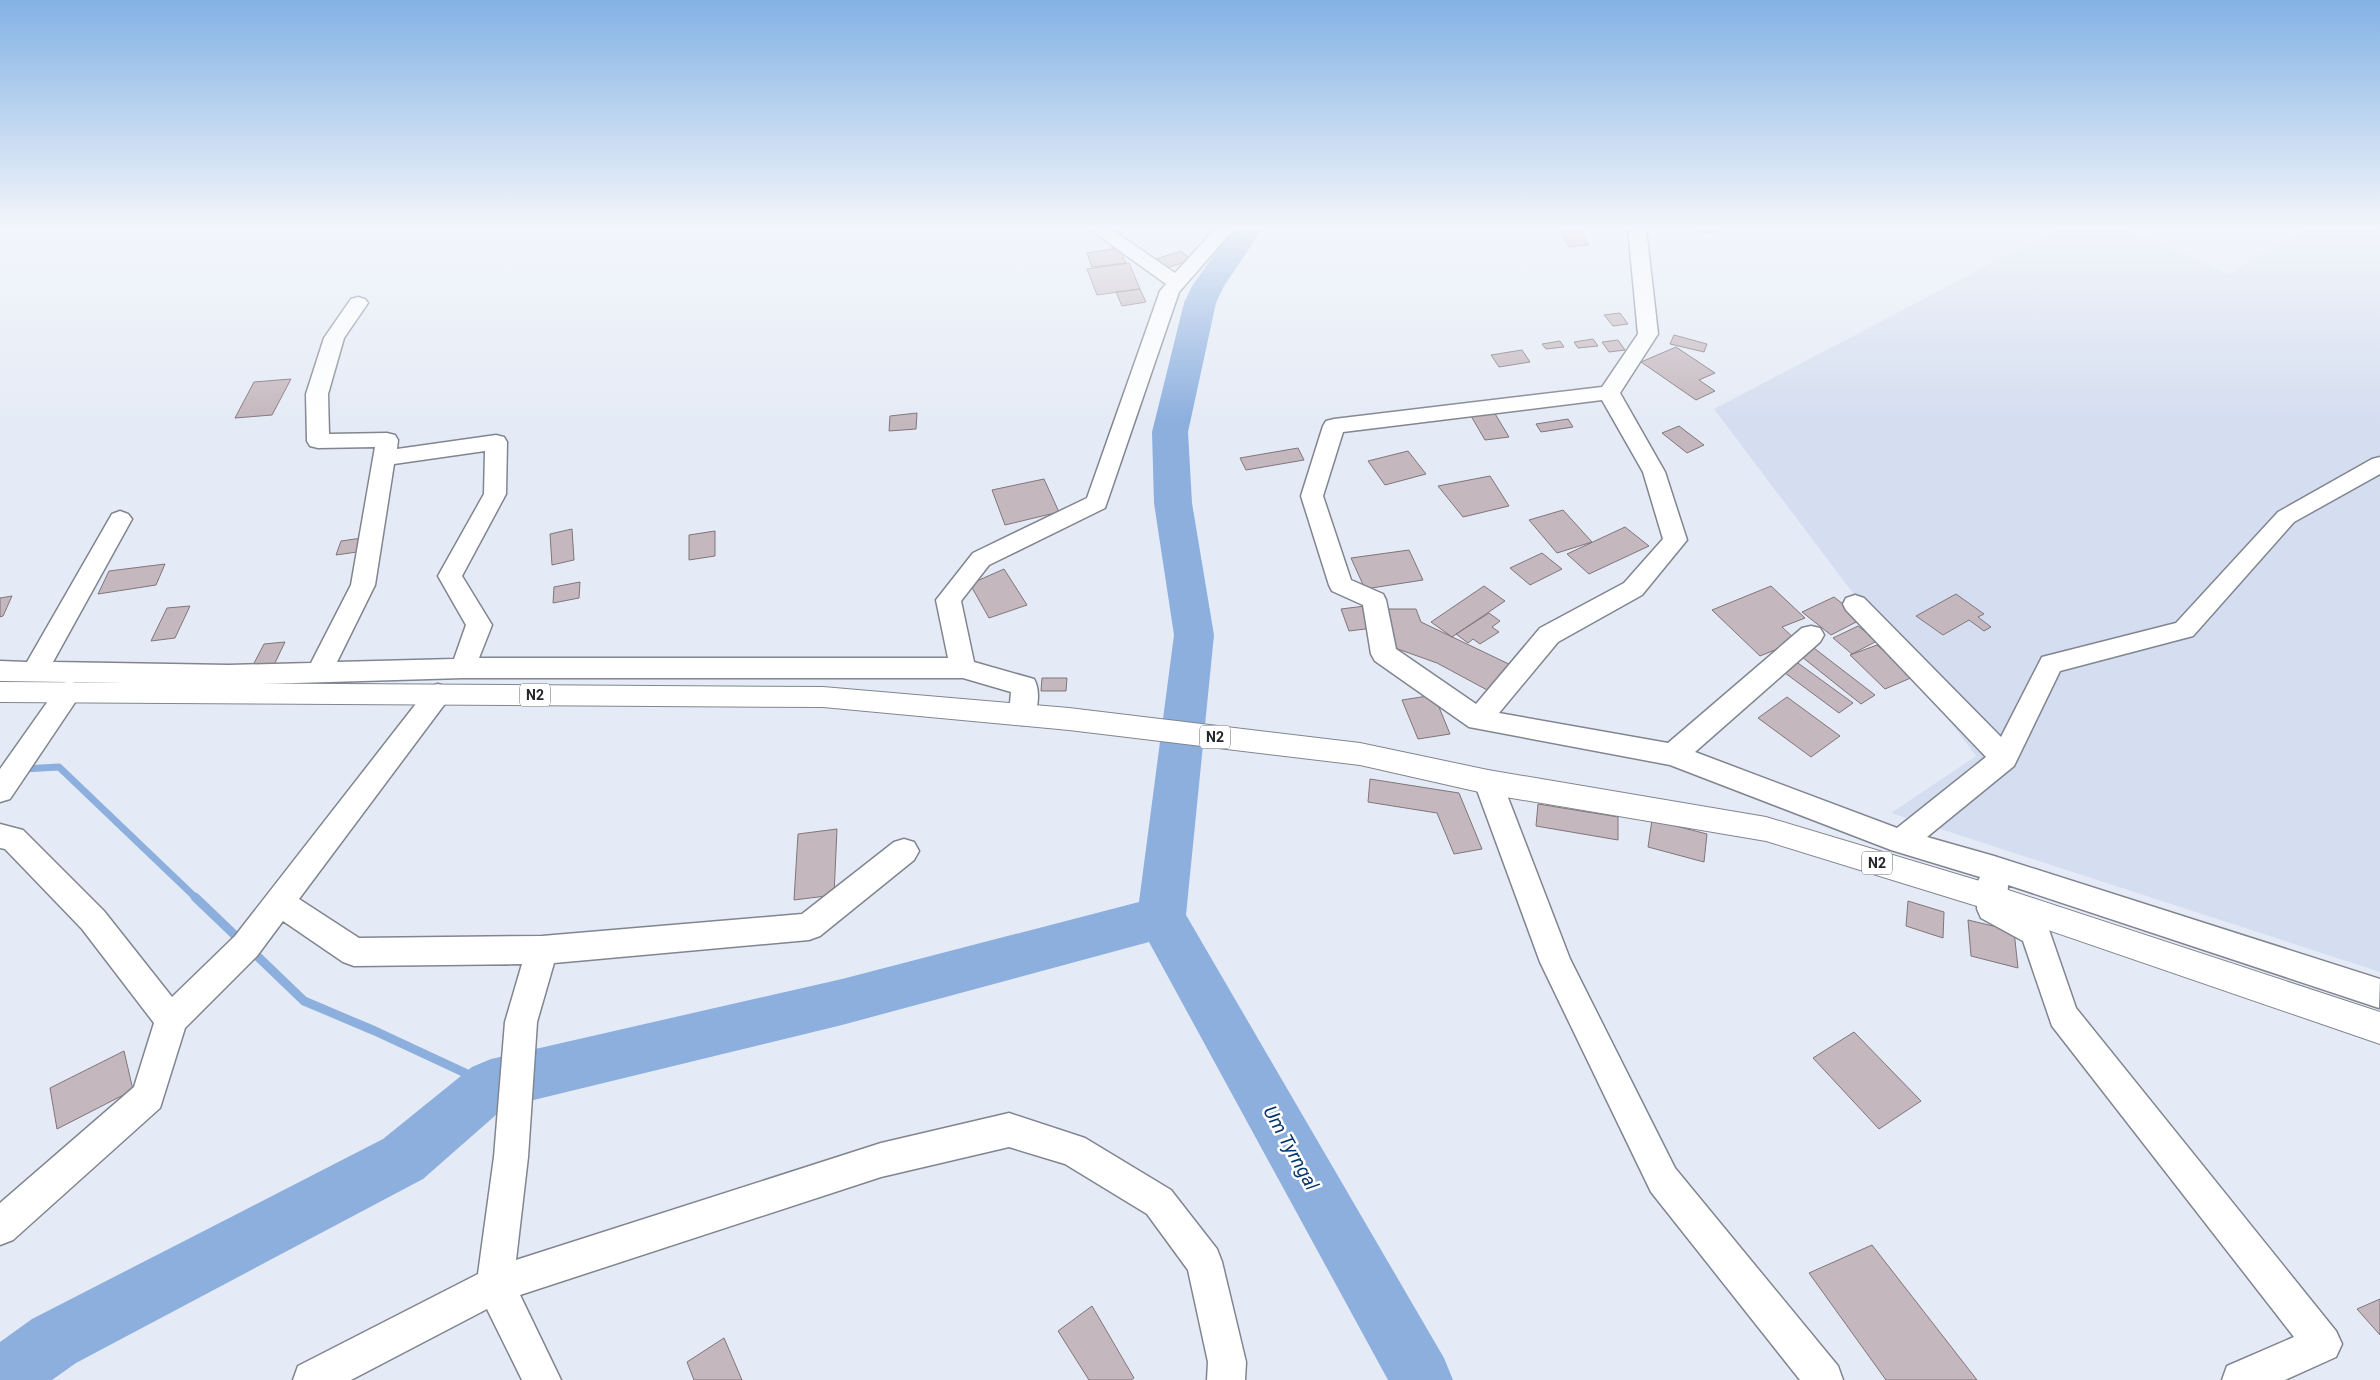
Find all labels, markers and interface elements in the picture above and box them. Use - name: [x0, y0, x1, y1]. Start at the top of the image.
- road number: N2: [520, 684, 550, 706]
- road number: N2: [1200, 726, 1230, 749]
- road number: N2: [1862, 851, 1892, 874]
- water label: Um Tyrngal: [1258, 1102, 1324, 1195]

